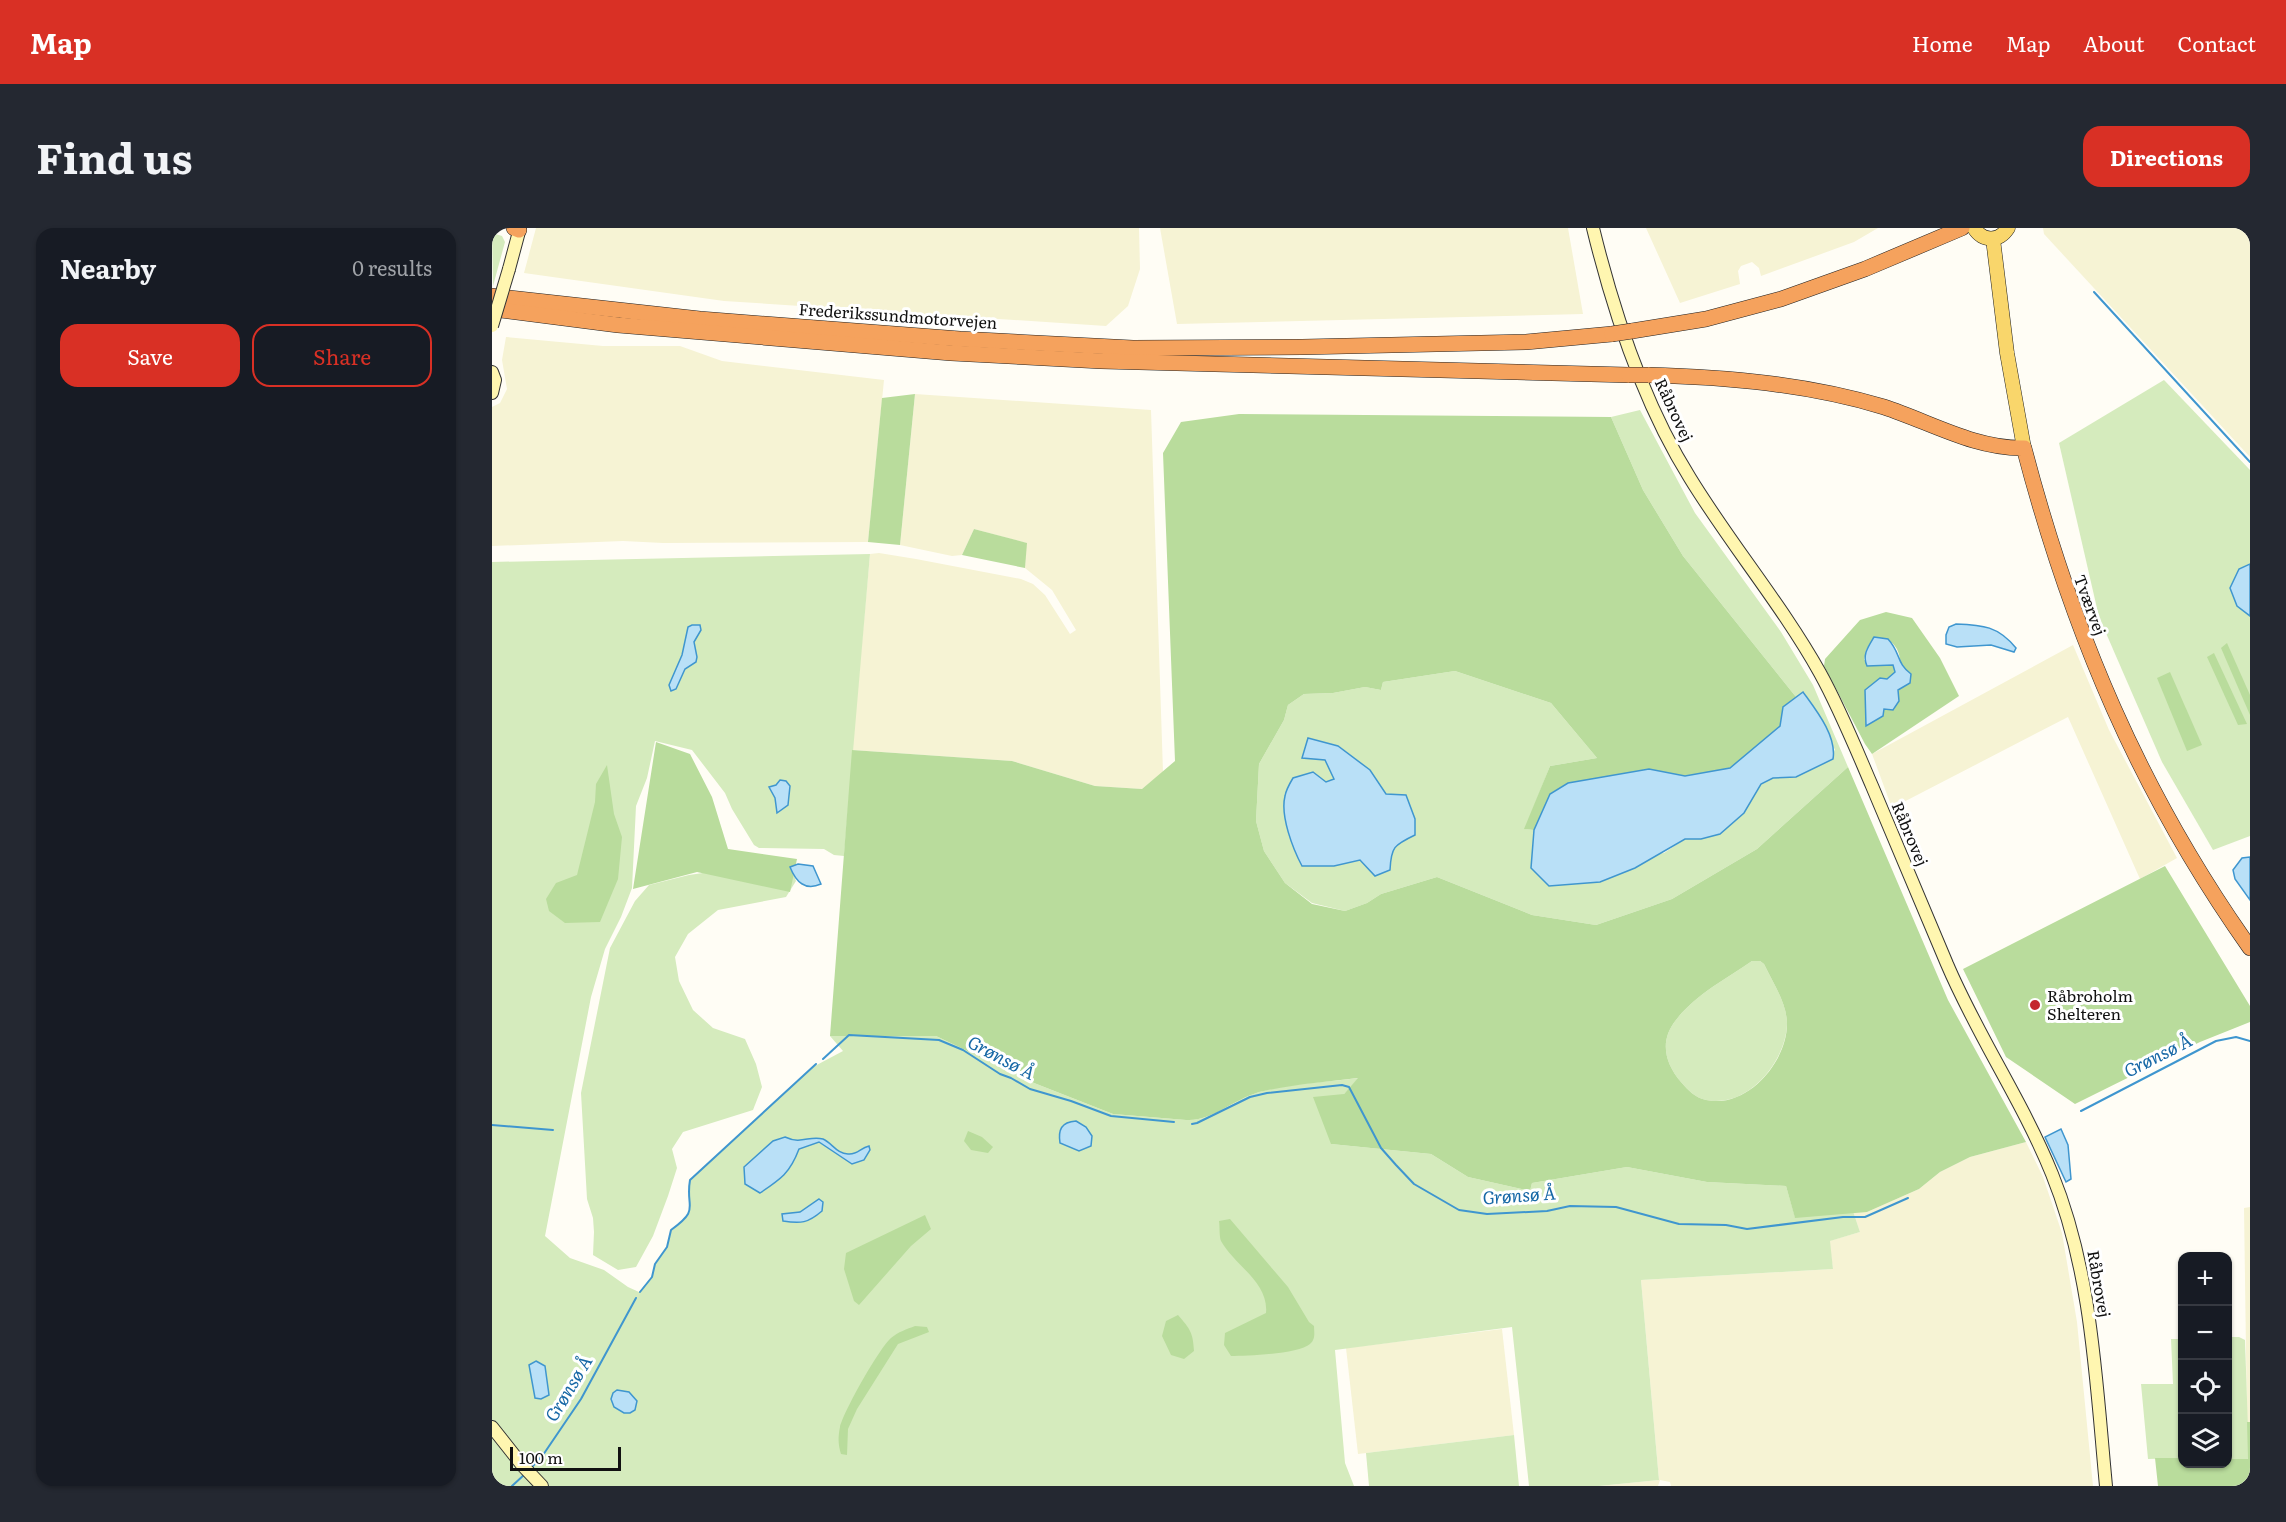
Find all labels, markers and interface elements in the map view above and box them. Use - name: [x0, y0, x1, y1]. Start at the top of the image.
- text: Map: [30, 21, 92, 63]
- text: Home: [1912, 27, 1973, 58]
- text: Map: [2006, 27, 2050, 58]
- text: About: [2083, 27, 2145, 58]
- text: Contact: [2178, 27, 2256, 58]
- text: Find us: [36, 125, 193, 187]
- button: Directions: [2083, 126, 2250, 187]
- text: Nearby: [60, 248, 156, 287]
- text: 0 results: [352, 252, 432, 282]
- street label: Frederikssundmotorvejen: [798, 296, 999, 334]
- button: Save: [60, 324, 240, 387]
- button: Share: [252, 324, 432, 387]
- street label: Råbrovej: [1650, 374, 1700, 445]
- street label: Tværvej: [2069, 571, 2113, 639]
- street label: Råbrovej: [1887, 798, 1935, 870]
- place label: Råbroholm Shelteren: [2047, 983, 2134, 1025]
- marker: Råbroholm Shelteren: [2028, 998, 2042, 1012]
- water label: Grønsø Å: [2119, 1026, 2196, 1083]
- water label: Grønsø Å: [963, 1028, 1041, 1086]
- water label: Grønsø Å: [1482, 1178, 1557, 1211]
- street label: Råbrovej: [2082, 1248, 2118, 1319]
- map controls: [2178, 1252, 2232, 1468]
- button: +: [2178, 1252, 2232, 1306]
- button: −: [2178, 1306, 2232, 1360]
- water label: Grønsø Å: [537, 1350, 598, 1426]
- button: locate: [2178, 1360, 2232, 1414]
- button: layers: [2178, 1414, 2232, 1468]
- scale bar: [510, 1444, 621, 1472]
- text: 100 m: [519, 1445, 563, 1469]

